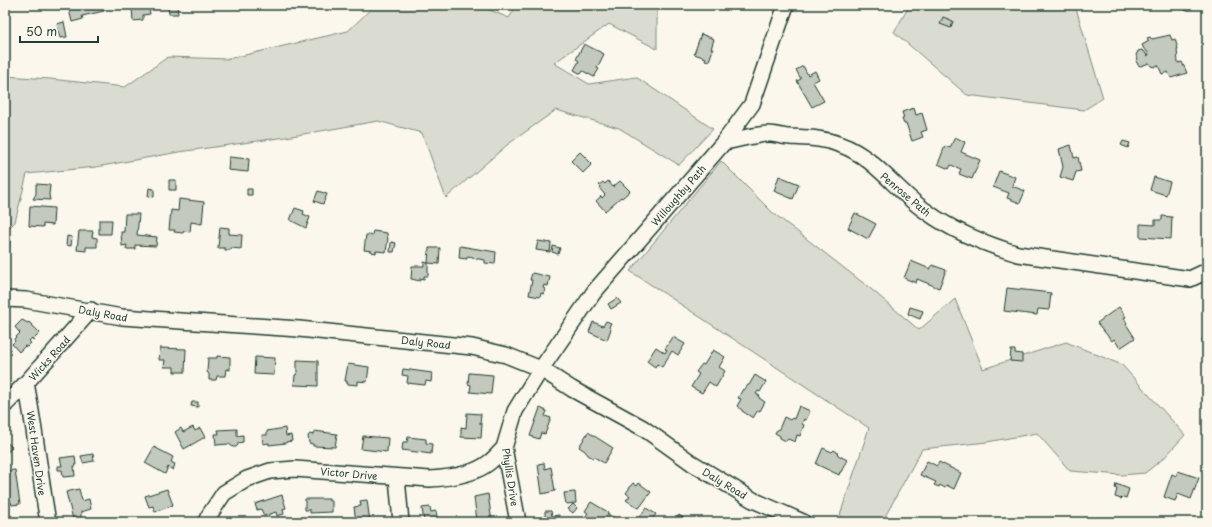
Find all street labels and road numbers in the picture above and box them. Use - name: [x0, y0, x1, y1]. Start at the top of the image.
- street label: Willoughby Path: [647, 161, 710, 230]
- street label: Penrose Path: [877, 168, 935, 220]
- street label: Daly Road: [77, 301, 129, 326]
- street label: Wicks Road: [25, 332, 73, 384]
- street label: Daly Road: [400, 332, 452, 353]
- street label: West Haven Drive: [24, 410, 50, 496]
- street label: Phyllis Drive: [499, 447, 523, 507]
- street label: Victor Drive: [320, 463, 378, 483]
- street label: Daly Road: [699, 464, 750, 503]

